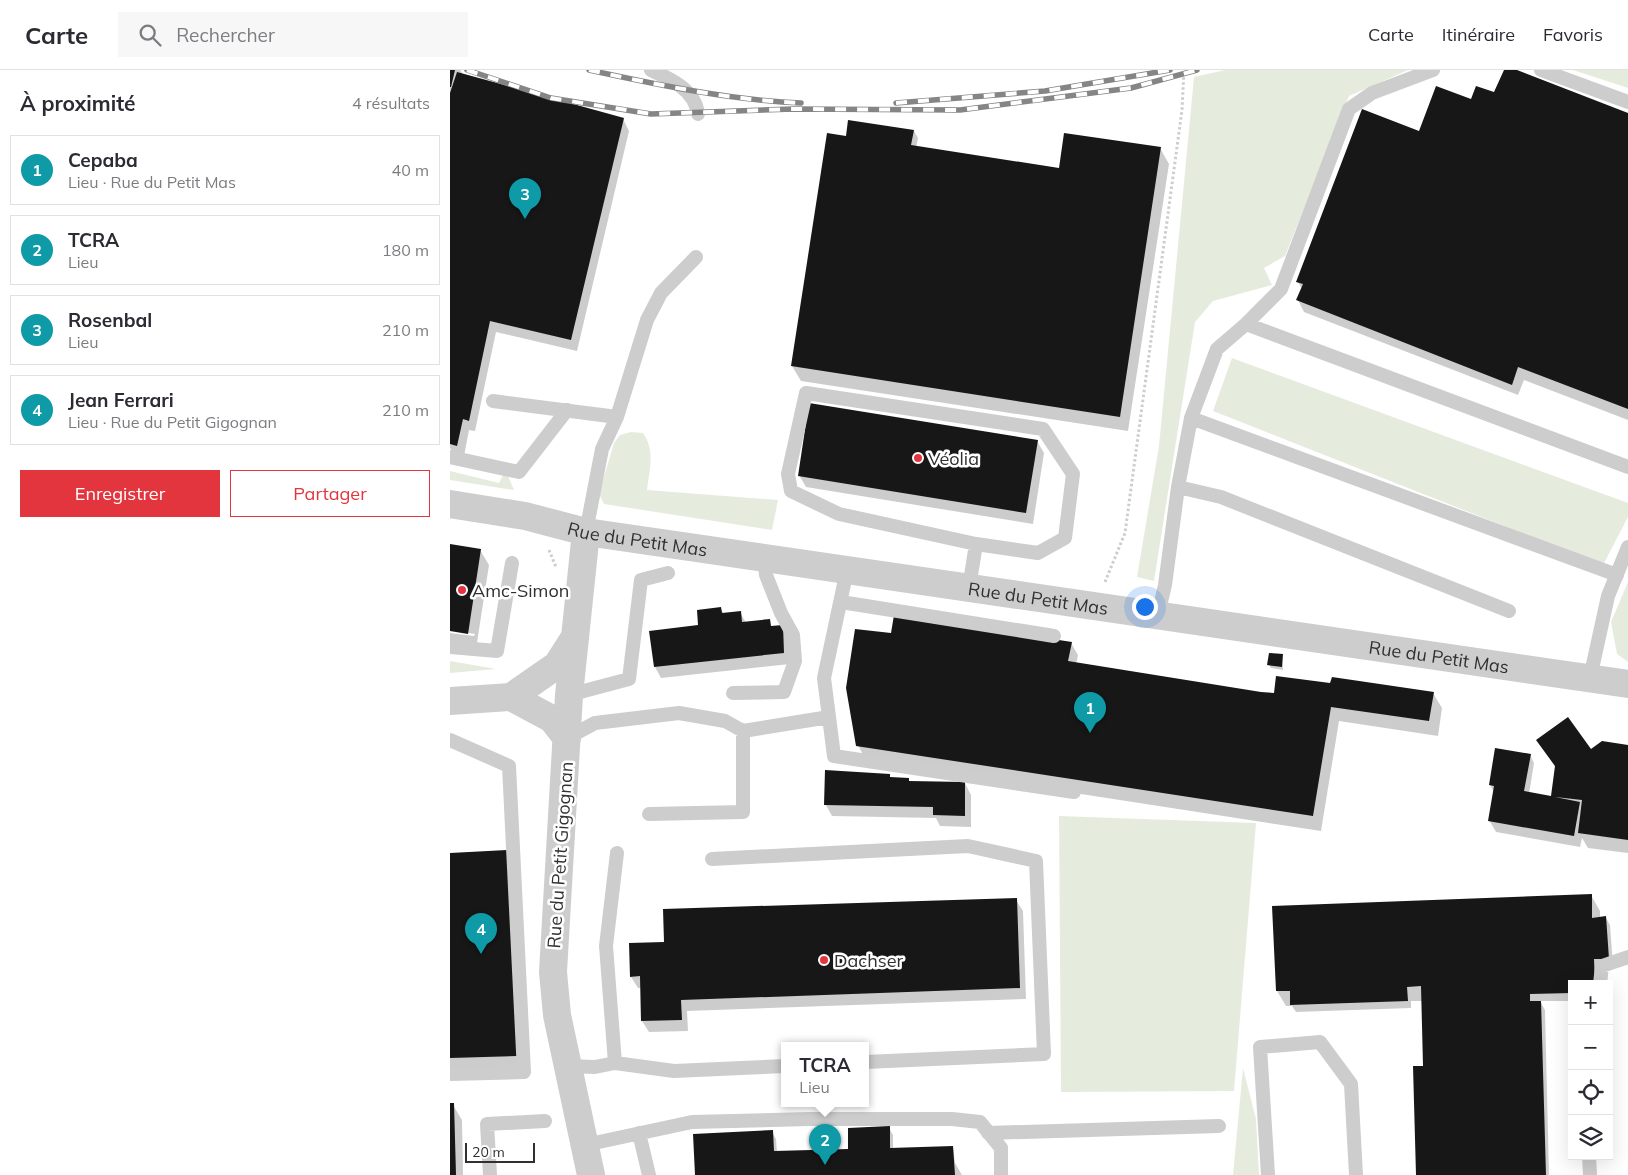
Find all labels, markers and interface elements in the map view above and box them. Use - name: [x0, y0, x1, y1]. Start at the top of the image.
- search box: [118, 12, 468, 57]
- text: Carte: [25, 20, 88, 50]
- icon: search: [136, 21, 164, 49]
- text: Rechercher: [176, 23, 275, 47]
- text: Carte: [1368, 23, 1414, 46]
- text: Itinéraire: [1442, 23, 1515, 46]
- text: Favoris: [1543, 23, 1603, 46]
- text: À proximité: [20, 90, 136, 116]
- text: 4 résultats: [352, 93, 430, 113]
- text: Cepaba: [68, 148, 138, 172]
- text: 1: [32, 160, 42, 180]
- text: 40 m: [392, 160, 429, 180]
- text: Lieu · Rue du Petit Mas: [68, 172, 236, 192]
- pin: 3: [509, 178, 541, 219]
- text: TCRA: [68, 228, 119, 252]
- text: 2: [32, 240, 42, 260]
- text: 180 m: [382, 240, 429, 260]
- text: Lieu: [68, 252, 98, 272]
- text: Rosenbal: [68, 308, 152, 332]
- text: 3: [32, 320, 42, 340]
- text: 210 m: [382, 320, 429, 340]
- text: Lieu: [68, 332, 98, 352]
- text: Jean Ferrari: [68, 388, 174, 412]
- text: 4: [32, 400, 42, 420]
- text: 210 m: [382, 400, 429, 420]
- text: Lieu · Rue du Petit Gigognan: [68, 412, 277, 432]
- place label: Véolia: [928, 447, 979, 470]
- marker: Véolia: [912, 452, 924, 464]
- button: Enregistrer: [20, 470, 220, 517]
- button: Partager: [230, 470, 430, 517]
- street label: Rue du Petit Mas: [565, 516, 709, 561]
- street label: Rue du Petit Mas: [967, 576, 1110, 620]
- place label: Amc-Simon: [472, 579, 569, 602]
- marker: Amc-Simon: [456, 584, 468, 596]
- your location: [1132, 594, 1158, 620]
- street label: Rue du Petit Mas: [1367, 635, 1511, 678]
- pin: 1: [1074, 692, 1106, 733]
- street label: Rue du Petit Gigognan: [542, 761, 578, 949]
- pin: 4: [465, 913, 497, 954]
- place label: Dachser: [834, 949, 903, 972]
- marker: Dachser: [818, 954, 830, 966]
- map controls: [1568, 980, 1613, 1160]
- button: +: [1568, 980, 1613, 1025]
- button: −: [1568, 1025, 1613, 1070]
- popup: [781, 1042, 869, 1107]
- text: TCRA: [799, 1053, 851, 1077]
- button: locate: [1568, 1070, 1613, 1115]
- text: Lieu: [799, 1077, 830, 1097]
- button: layers: [1568, 1115, 1613, 1160]
- pin: 2: [809, 1124, 841, 1165]
- scale bar: [465, 1140, 535, 1163]
- text: 20 m: [472, 1143, 505, 1161]

